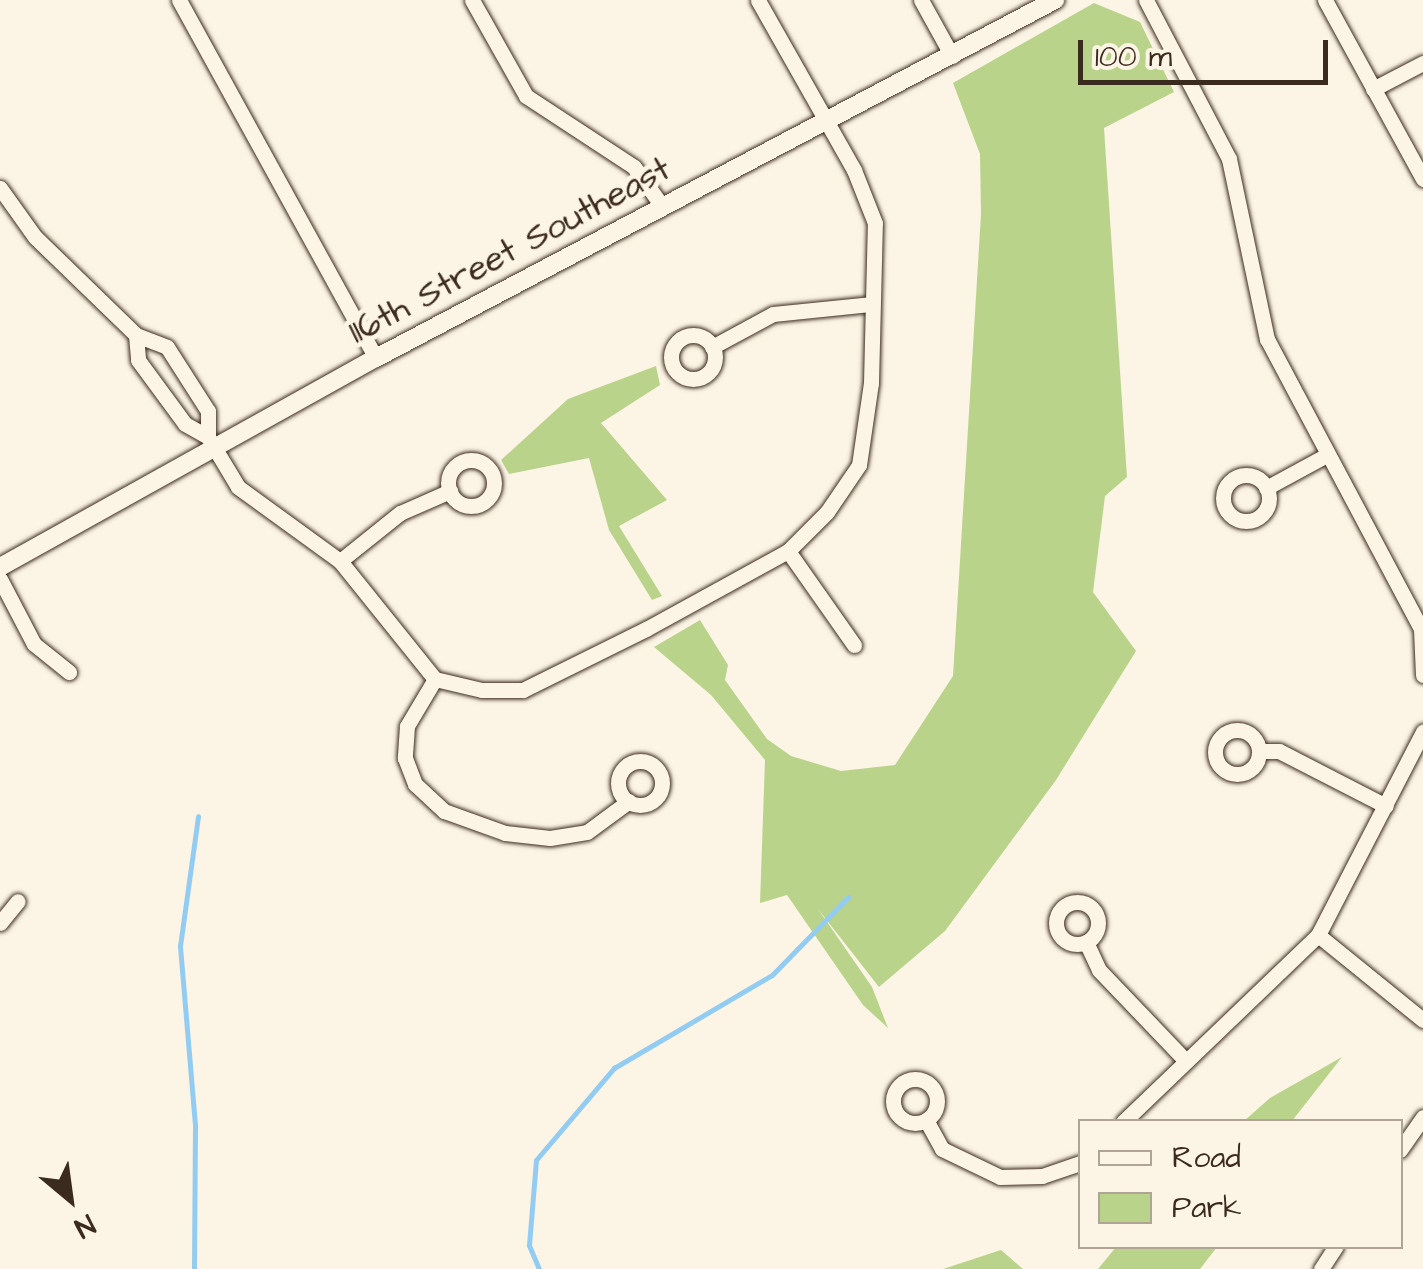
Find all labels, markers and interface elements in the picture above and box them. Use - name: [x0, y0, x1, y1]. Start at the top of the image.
- scale bar: [1083, 20, 1333, 82]
- text: 100 m: [1095, 36, 1172, 78]
- street label: 116th Street Southeast: [342, 148, 678, 354]
- legend: [1078, 1119, 1403, 1249]
- text: Road: [1172, 1137, 1241, 1179]
- north arrow: [20, 1149, 120, 1249]
- text: Park: [1172, 1187, 1241, 1229]
- text: N: [68, 1204, 102, 1247]

